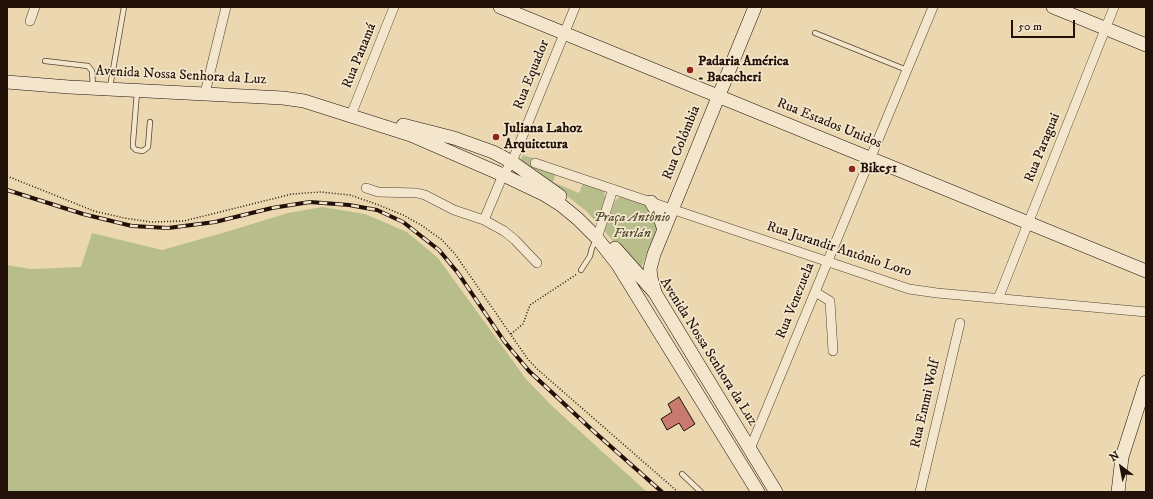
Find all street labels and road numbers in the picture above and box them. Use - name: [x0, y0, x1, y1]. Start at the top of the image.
- street label: Rua Panamá: [339, 21, 381, 91]
- street label: Rua Equador: [510, 38, 554, 112]
- street label: Avenida Nossa Senhora da Luz: [95, 63, 267, 89]
- street label: Rua Estados Unidos: [774, 95, 884, 153]
- street label: Rua Colômbia: [659, 103, 705, 183]
- street label: Rua Paraguai: [1021, 111, 1065, 185]
- street label: Rua Jurandir Antônio Loro: [764, 219, 914, 281]
- street label: Rua Venezuela: [773, 260, 819, 342]
- street label: Avenida Nossa Senhora da Luz: [656, 275, 760, 429]
- street label: Rua Emmi Wolf: [908, 358, 944, 450]

